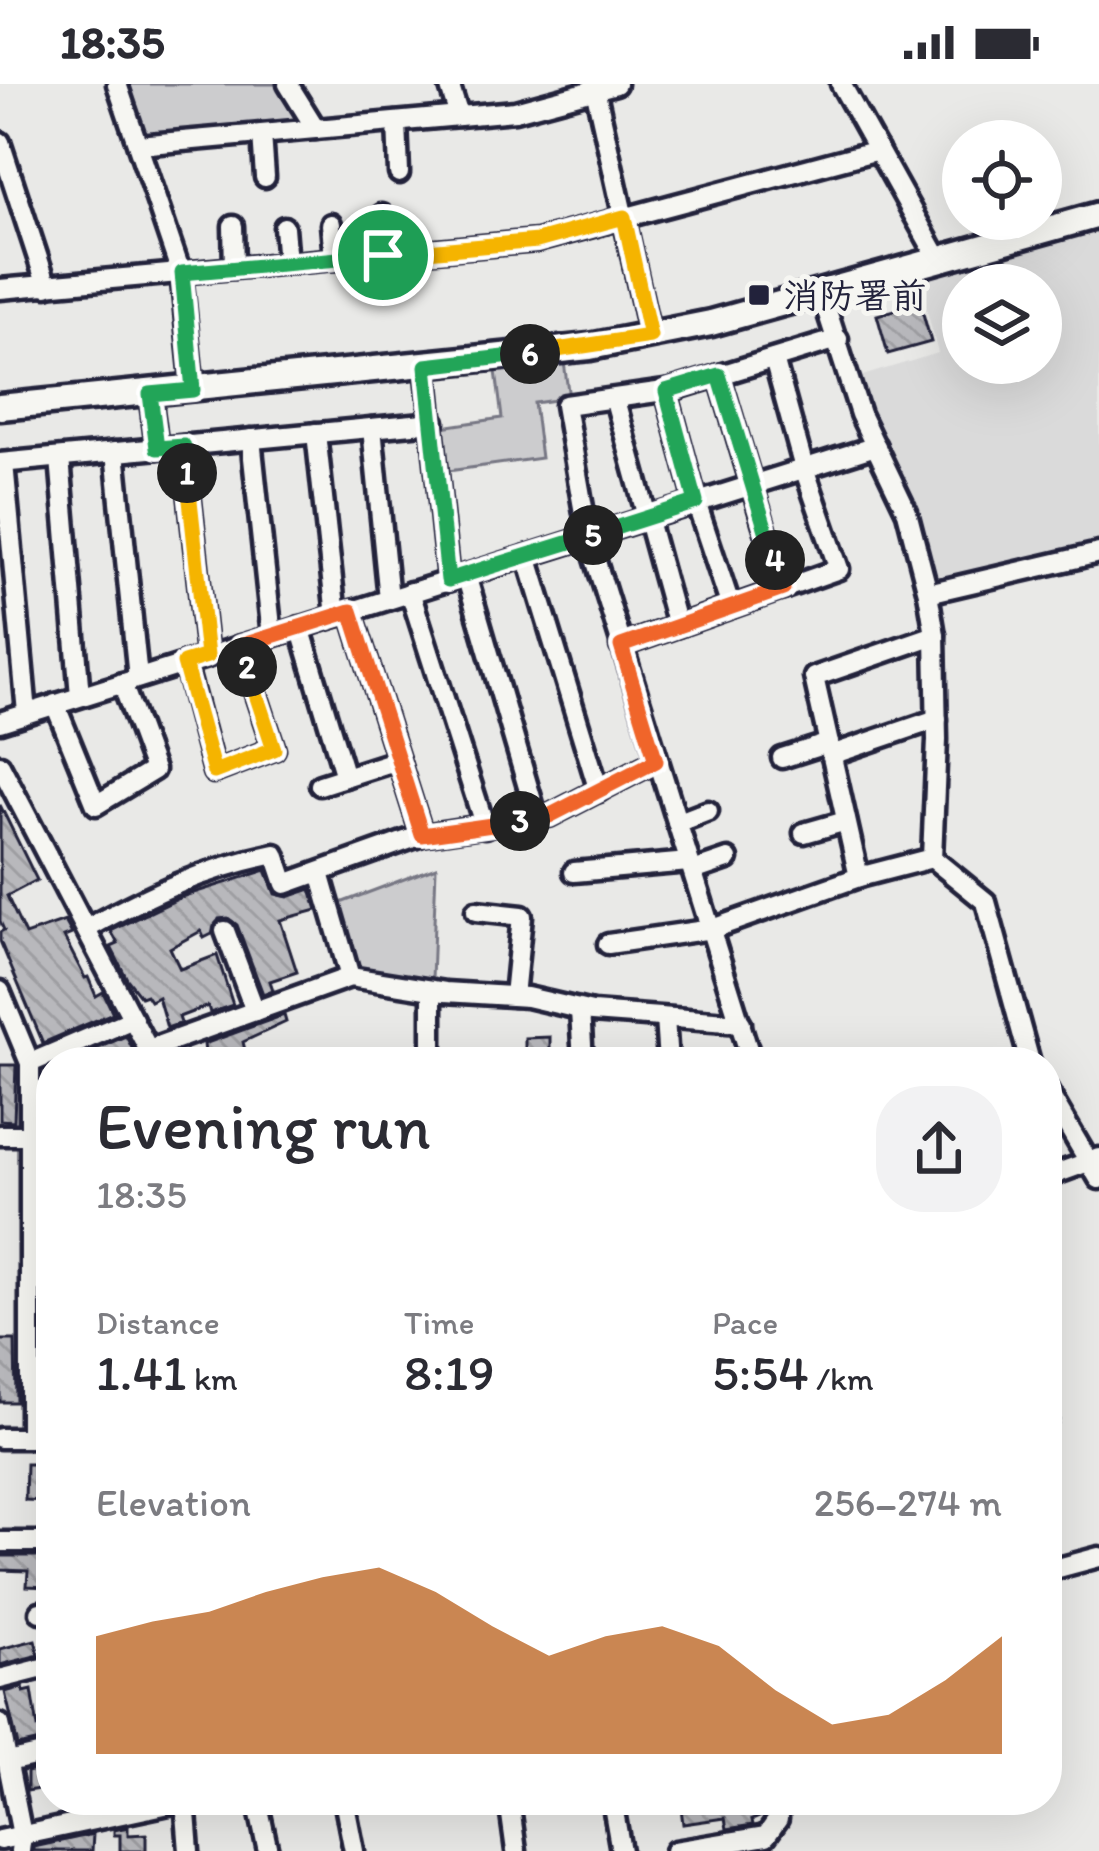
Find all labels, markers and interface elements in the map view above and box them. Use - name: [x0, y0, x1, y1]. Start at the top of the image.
- text: 18:35: [60, 15, 165, 69]
- map controls: [942, 120, 1062, 384]
- button: locate: [942, 120, 1062, 240]
- pin: [332, 204, 434, 306]
- icon: arrive: [350, 222, 416, 288]
- button: layers: [942, 264, 1062, 384]
- place label: 消防署前: [783, 274, 927, 317]
- marker: 消防署前: [746, 282, 772, 308]
- pin: 6: [500, 324, 560, 384]
- text: 6: [521, 334, 539, 373]
- pin: 1: [157, 443, 217, 503]
- text: 1: [179, 453, 195, 492]
- pin: 5: [563, 505, 623, 565]
- text: 5: [584, 515, 602, 554]
- pin: 4: [745, 530, 805, 590]
- text: 4: [765, 540, 785, 579]
- pin: 2: [217, 637, 277, 697]
- text: 2: [238, 647, 256, 686]
- pin: 3: [490, 791, 550, 851]
- text: 3: [511, 801, 529, 840]
- text: Evening run: [96, 1086, 431, 1166]
- button: share: [876, 1086, 1002, 1212]
- text: 18:35: [96, 1171, 187, 1218]
- text: Distance: [96, 1303, 220, 1342]
- text: Time: [404, 1303, 474, 1342]
- text: Pace: [712, 1303, 778, 1342]
- text: 1.41: [96, 1342, 187, 1403]
- text: 8:19: [404, 1342, 495, 1403]
- text: 5:54: [712, 1342, 809, 1403]
- text: km: [187, 1359, 238, 1398]
- text: /km: [809, 1359, 874, 1398]
- text: Elevation: [96, 1479, 251, 1526]
- text: 256–274 m: [814, 1479, 1002, 1526]

